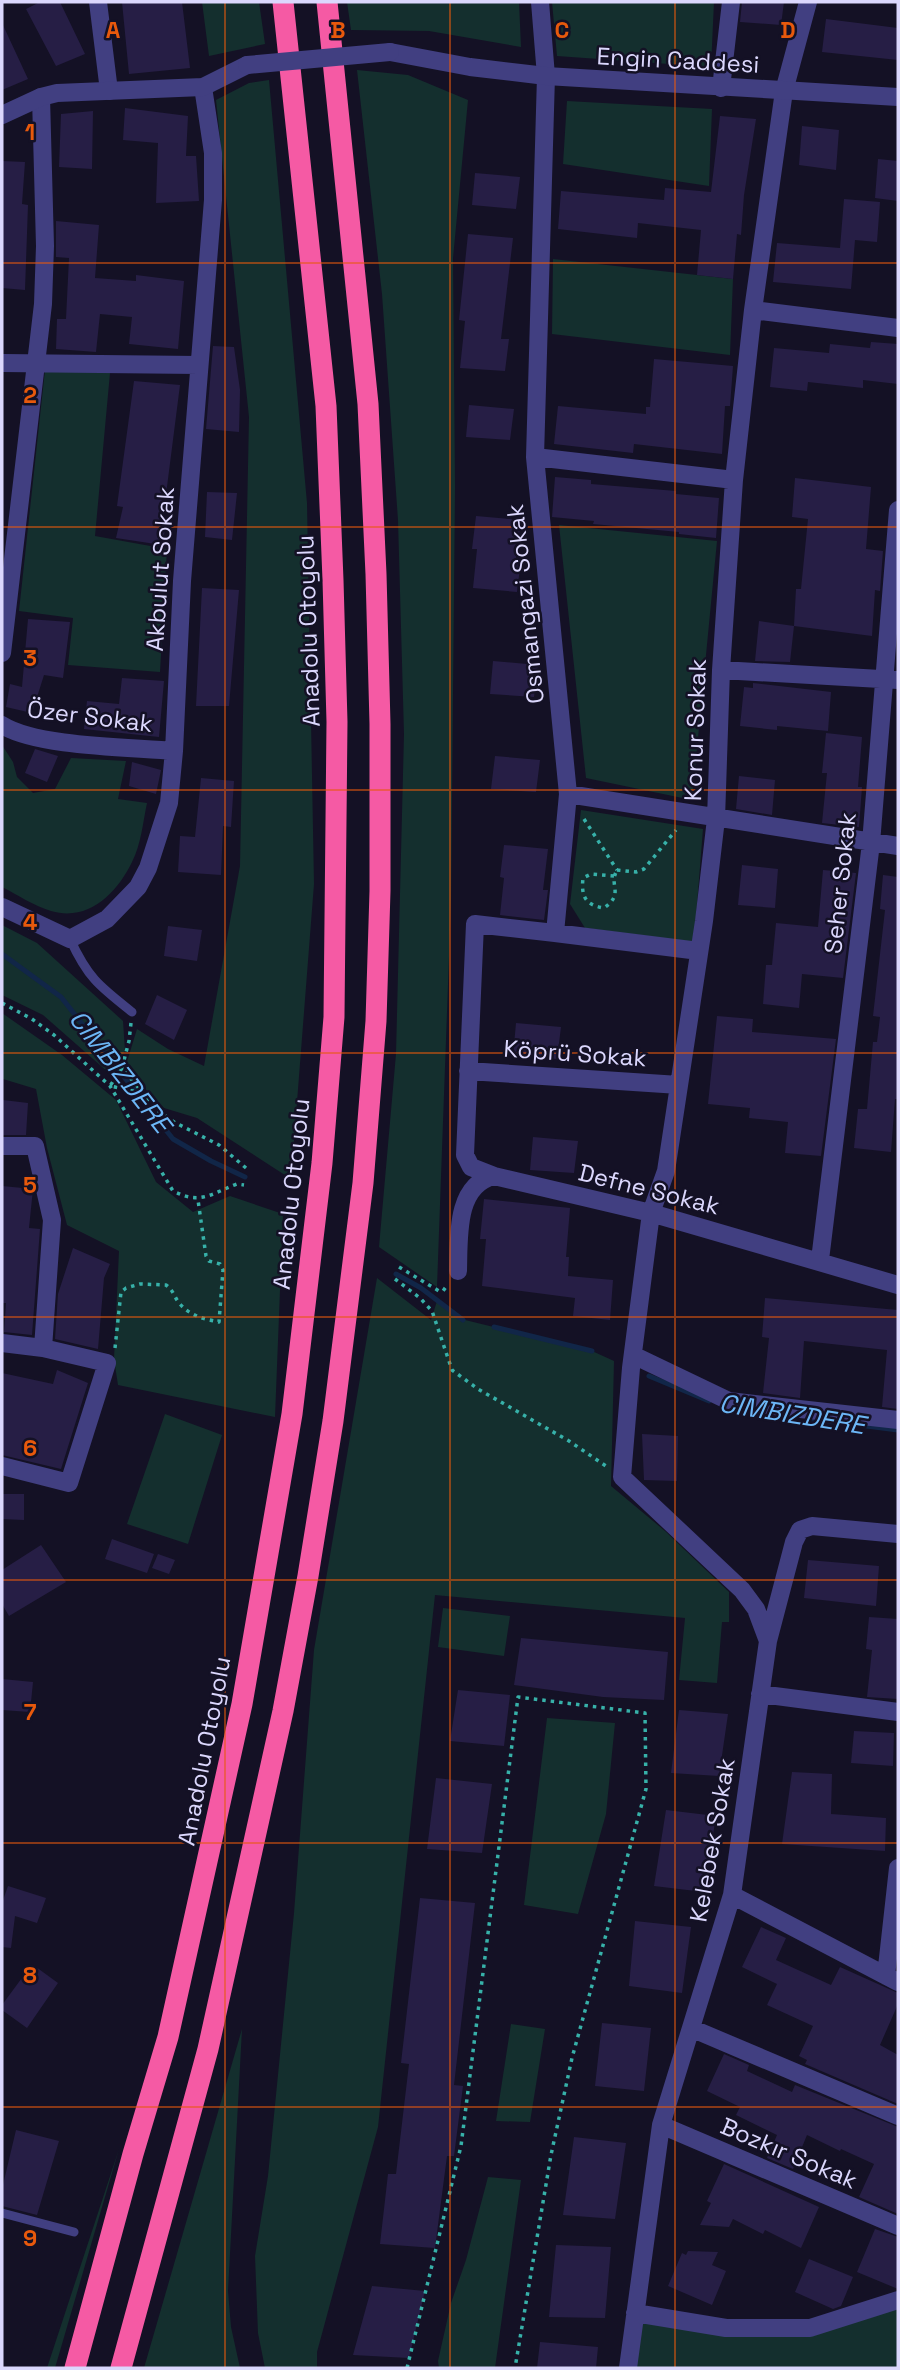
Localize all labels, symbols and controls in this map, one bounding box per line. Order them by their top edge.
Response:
text: A [106,15,121,45]
text: B [330,15,346,45]
text: C [555,15,569,45]
text: D [780,15,796,45]
street label: Engin Caddesi [596,40,760,80]
text: 1 [25,117,35,147]
text: 2 [23,380,37,410]
street label: Akbulut Sokak [139,486,181,652]
street label: Osmangazi Sokak [499,503,551,705]
street label: Anadolu Otoyolu [289,535,327,727]
text: 3 [23,643,37,673]
street label: Konur Sokak [677,658,713,802]
street label: Özer Sokak [25,693,155,739]
street label: Seher Sokak [817,811,863,955]
text: 4 [23,907,38,937]
water label: CIMBIZDERE [61,1003,181,1142]
street label: Köprü Sokak [502,1033,648,1073]
street label: Anadolu Otoyolu [266,1097,316,1291]
street label: Defne Sokak [575,1157,723,1222]
text: 5 [23,1170,37,1200]
water label: CIMBIZDERE [717,1386,871,1443]
text: 6 [23,1433,37,1463]
street label: Anadolu Otoyolu [170,1654,238,1848]
text: 7 [24,1697,37,1727]
street label: Kelebek Sokak [682,1755,742,1924]
text: 8 [23,1960,37,1990]
street label: Bozkır Sokak [716,2110,862,2196]
text: 9 [23,2223,37,2253]

